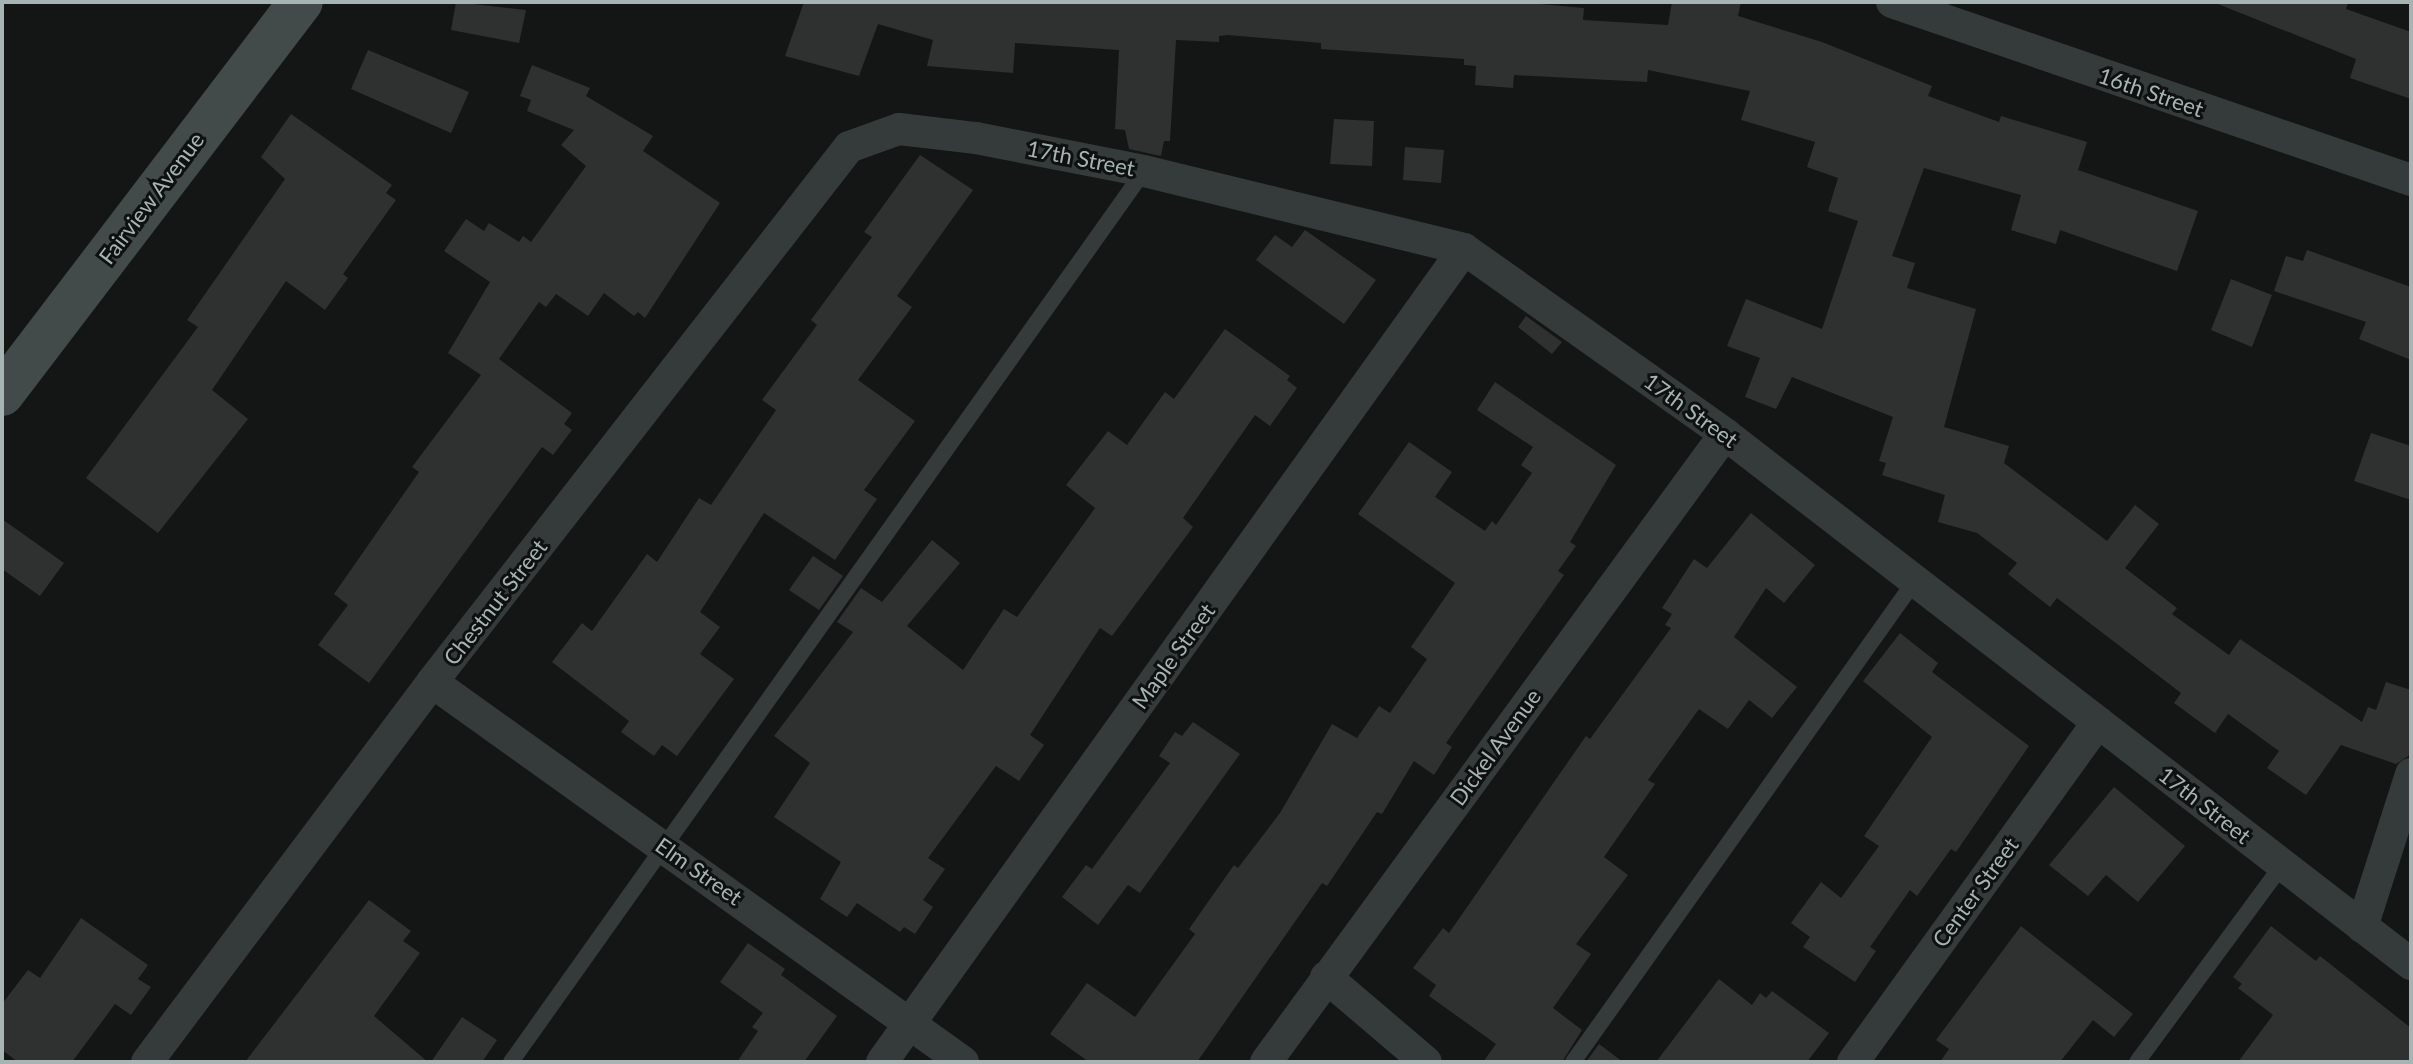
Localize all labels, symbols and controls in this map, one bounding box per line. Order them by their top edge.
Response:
street label: 16th Street [2095,62,2207,122]
street label: Fairview Avenue [93,127,209,269]
street label: 17th Street [1025,135,1137,181]
street label: 17th Street [1639,367,1743,453]
street label: Chestnut Street [438,534,552,670]
street label: Maple Street [1126,598,1220,714]
street label: Dickel Avenue [1444,683,1546,811]
street label: 17th Street [2154,761,2256,849]
street label: Elm Street [651,832,747,910]
street label: Center Street [1926,832,2024,952]

